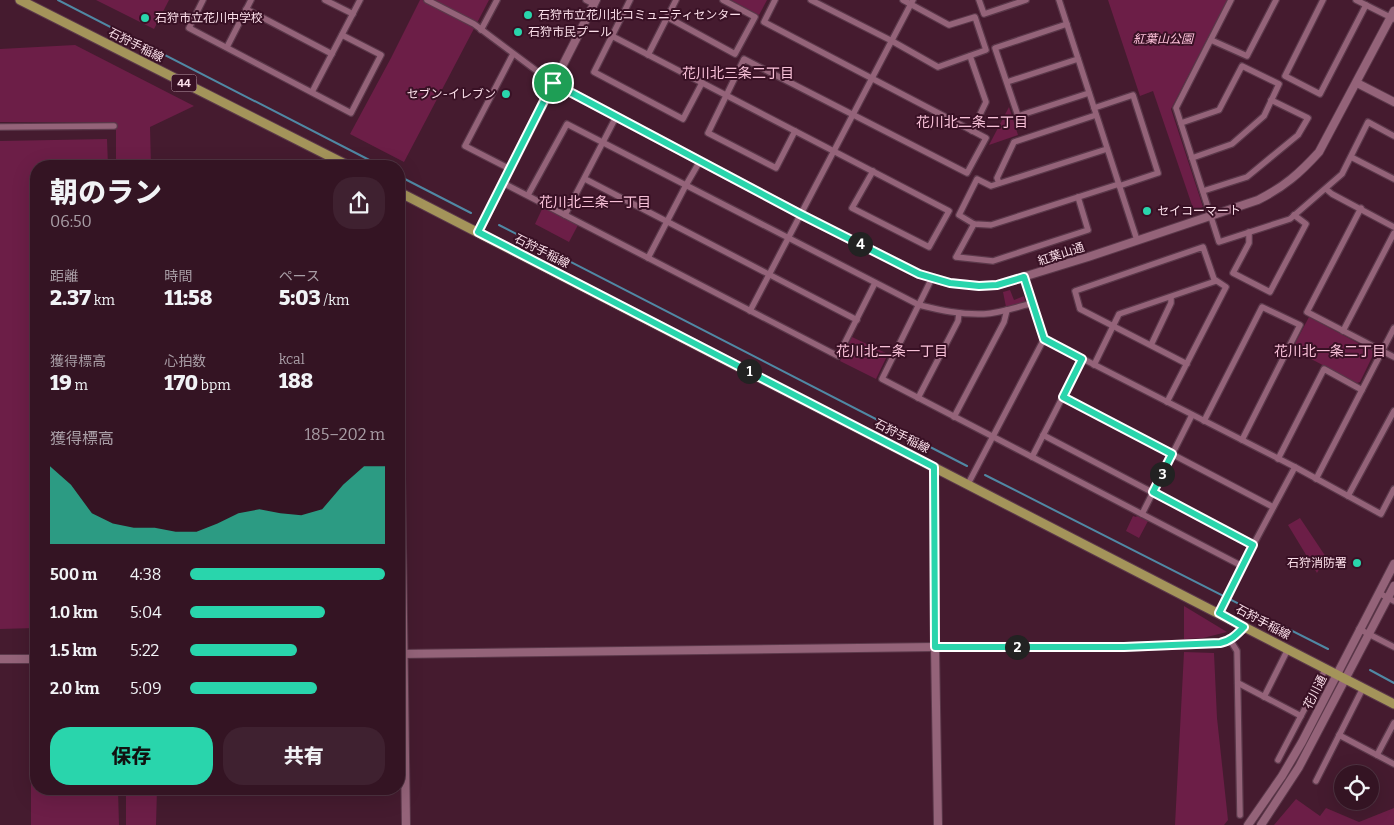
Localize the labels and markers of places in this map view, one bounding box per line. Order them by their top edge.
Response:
place label: 石狩市立花川北コミュニティセンター [538,8,741,22]
marker: 石狩市立花川北コミュニティセンター [522,9,534,21]
place label: 石狩市立花川中学校 [155,11,263,25]
marker: 石狩市立花川中学校 [139,12,151,24]
place label: 石狩市民プール [528,25,612,39]
marker: 石狩市民プール [512,26,524,38]
pin [532,62,574,104]
place label: セブン-イレブン [407,87,496,101]
marker: セブン-イレブン [500,88,512,100]
place label: セイコーマート [1157,204,1241,218]
marker: セイコーマート [1141,205,1153,217]
pin: 4 [848,232,872,256]
pin: 1 [736,358,762,384]
pin: 3 [1150,462,1174,486]
place label: 石狩消防署 [1287,556,1347,570]
marker: 石狩消防署 [1351,557,1363,569]
pin: 2 [1004,634,1030,660]

